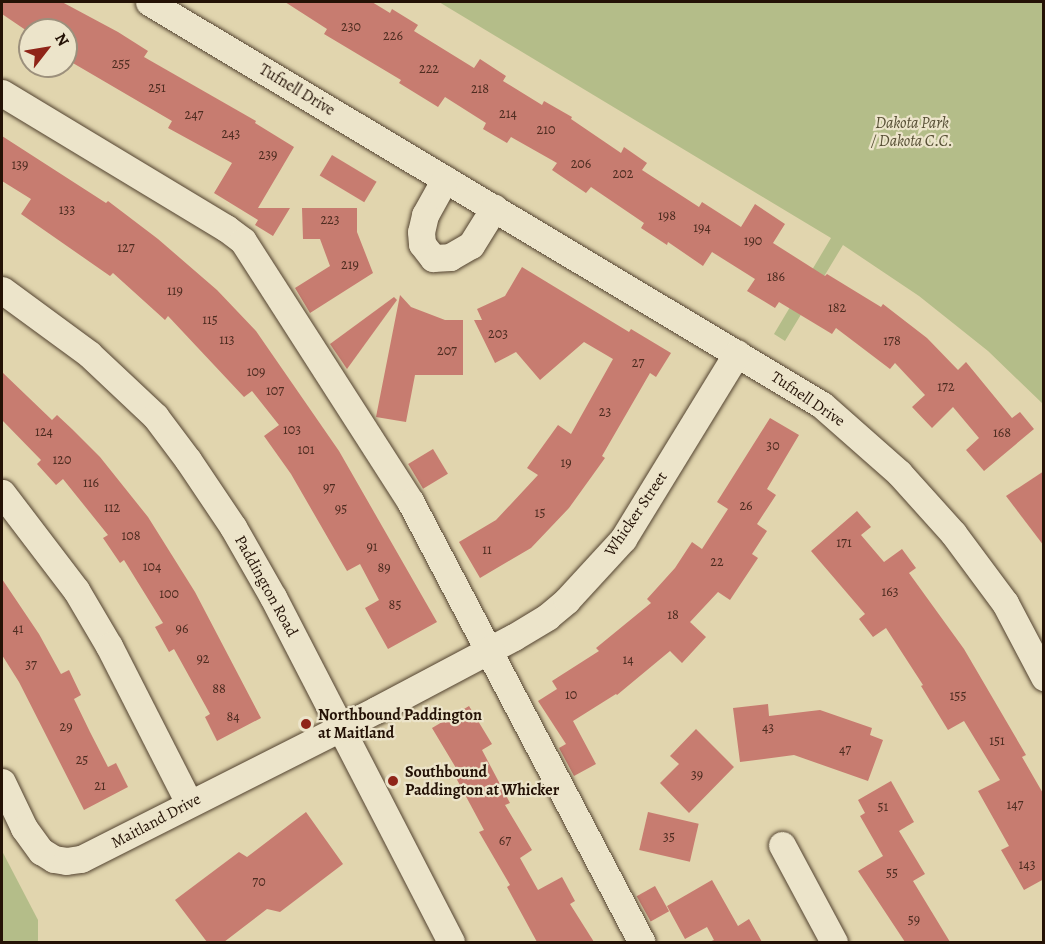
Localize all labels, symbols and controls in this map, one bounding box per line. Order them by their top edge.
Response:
north arrow [18,18,78,78]
house number: 230 [341,19,361,35]
house number: 226 [383,28,403,44]
text: N [49,29,74,50]
house number: 255 [112,56,130,72]
street label: Tufnell Drive [256,60,338,120]
house number: 222 [419,61,439,77]
house number: 251 [148,80,166,96]
house number: 218 [471,81,489,97]
house number: 214 [499,106,517,122]
house number: 247 [185,107,203,123]
park label: Dakota Park / Dakota C.C. [871,113,953,151]
house number: 210 [537,122,555,138]
house number: 243 [222,126,240,142]
house number: 239 [259,147,277,163]
house number: 206 [571,156,591,172]
house number: 139 [12,157,28,173]
house number: 202 [613,166,633,182]
house number: 133 [59,202,75,218]
house number: 198 [658,208,676,224]
house number: 223 [320,212,340,228]
house number: 194 [693,220,711,236]
house number: 190 [744,233,762,249]
house number: 127 [117,240,135,256]
house number: 219 [341,257,359,273]
house number: 186 [767,269,785,285]
house number: 119 [167,283,183,299]
house number: 182 [828,300,846,316]
house number: 115 [202,312,218,328]
house number: 203 [488,326,508,342]
house number: 113 [219,332,235,348]
house number: 178 [883,333,901,349]
house number: 207 [437,343,457,359]
house number: 27 [632,355,644,371]
house number: 109 [247,364,265,380]
street label: Tufnell Drive [767,367,849,431]
house number: 172 [937,379,955,395]
house number: 107 [266,383,284,399]
house number: 23 [599,404,611,420]
house number: 103 [283,422,301,438]
house number: 124 [35,424,53,440]
house number: 168 [993,425,1011,441]
house number: 30 [766,438,780,454]
house number: 101 [297,442,315,458]
house number: 120 [53,452,71,468]
house number: 19 [560,455,572,471]
street label: Whicker Street [601,468,671,560]
house number: 116 [83,475,99,491]
house number: 97 [323,480,335,496]
house number: 26 [739,498,753,514]
house number: 112 [104,500,120,516]
house number: 95 [335,501,347,517]
house number: 15 [535,505,545,521]
house number: 108 [121,528,141,544]
street label: Paddington Road [230,532,302,640]
house number: 171 [836,535,852,551]
house number: 91 [366,539,378,555]
house number: 11 [482,542,492,558]
house number: 22 [710,554,724,570]
house number: 104 [143,559,161,575]
house number: 89 [377,560,391,576]
house number: 163 [881,584,899,600]
house number: 100 [159,586,179,602]
house number: 85 [389,597,401,613]
house number: 18 [667,607,679,623]
house number: 41 [12,621,24,637]
house number: 96 [176,621,188,637]
house number: 92 [196,651,210,667]
house number: 14 [622,652,634,668]
house number: 37 [25,657,37,673]
house number: 88 [212,681,226,697]
house number: 10 [565,687,577,703]
house number: 155 [950,688,966,704]
place label: Northbound Paddington at Maitland [318,705,482,743]
house number: 84 [226,709,240,725]
marker: Northbound Paddington at Maitland [299,717,313,731]
house number: 29 [59,719,73,735]
house number: 43 [762,720,774,736]
house number: 151 [989,733,1005,749]
house number: 47 [839,742,851,758]
house number: 25 [76,752,88,768]
place label: Southbound Paddington at Whicker [405,762,559,800]
house number: 39 [691,767,703,783]
marker: Southbound Paddington at Whicker [386,774,400,788]
house number: 21 [94,778,106,794]
street label: Maitland Drive [108,789,204,853]
house number: 147 [1006,797,1024,813]
house number: 51 [878,799,888,815]
house number: 35 [663,829,675,845]
house number: 67 [499,833,511,849]
house number: 143 [1019,857,1035,873]
house number: 55 [886,865,898,881]
house number: 70 [252,874,266,890]
house number: 59 [908,912,920,928]

